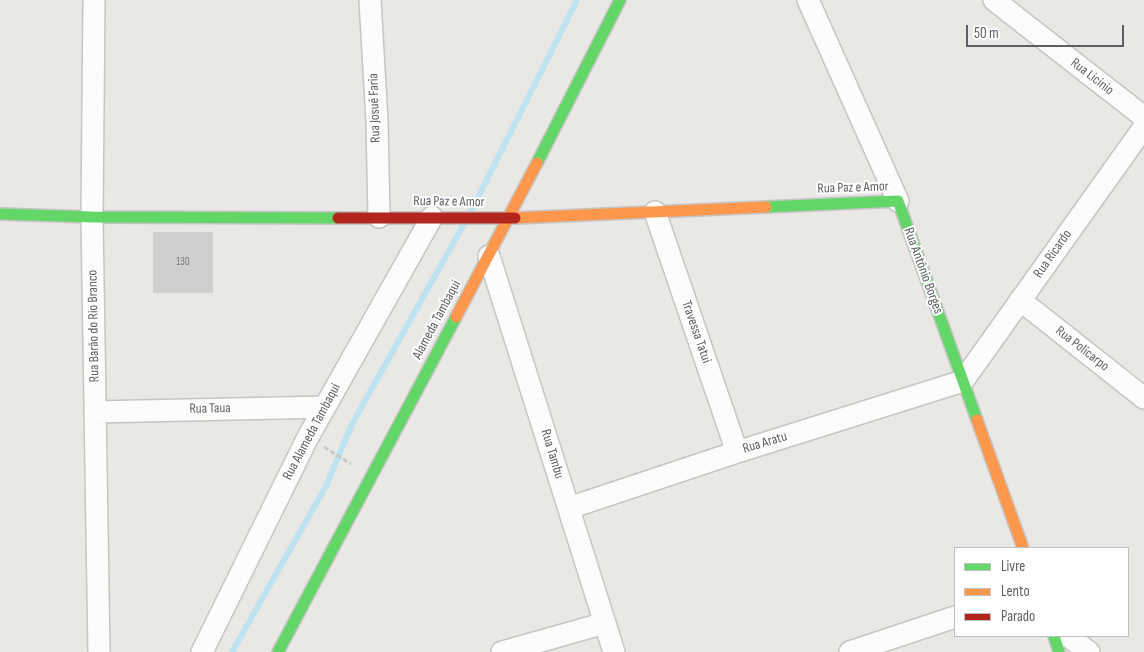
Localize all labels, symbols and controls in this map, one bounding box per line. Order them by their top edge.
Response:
scale bar [969,15,1126,47]
text: 50 m [974,24,999,43]
street label: Rua Licínio [1067,55,1117,99]
street label: Rua Josué Faria [365,73,385,143]
street label: Rua Paz e Amor [817,178,889,198]
street label: Rua Paz e Amor [413,193,485,211]
street label: Rua Antônio Borges [900,225,946,317]
street label: Rua Ricardo [1030,227,1076,281]
house number: 130 [176,255,190,269]
street label: Rua Barão do Rio Branco [85,270,103,382]
street label: Alameda Tambaqui [409,278,465,362]
street label: Travessa Tatui [677,299,715,365]
street label: Rua Policarpo [1052,323,1112,375]
street label: Rua Alameda Tambaqui [280,381,344,483]
street label: Rua Taua [189,400,231,418]
street label: Rua Tambu [537,427,567,481]
street label: Rua Aratu [741,428,789,458]
legend [954,547,1129,637]
text: Livre [1001,557,1025,576]
text: Lento [1001,582,1030,601]
text: Parado [1001,607,1035,626]

